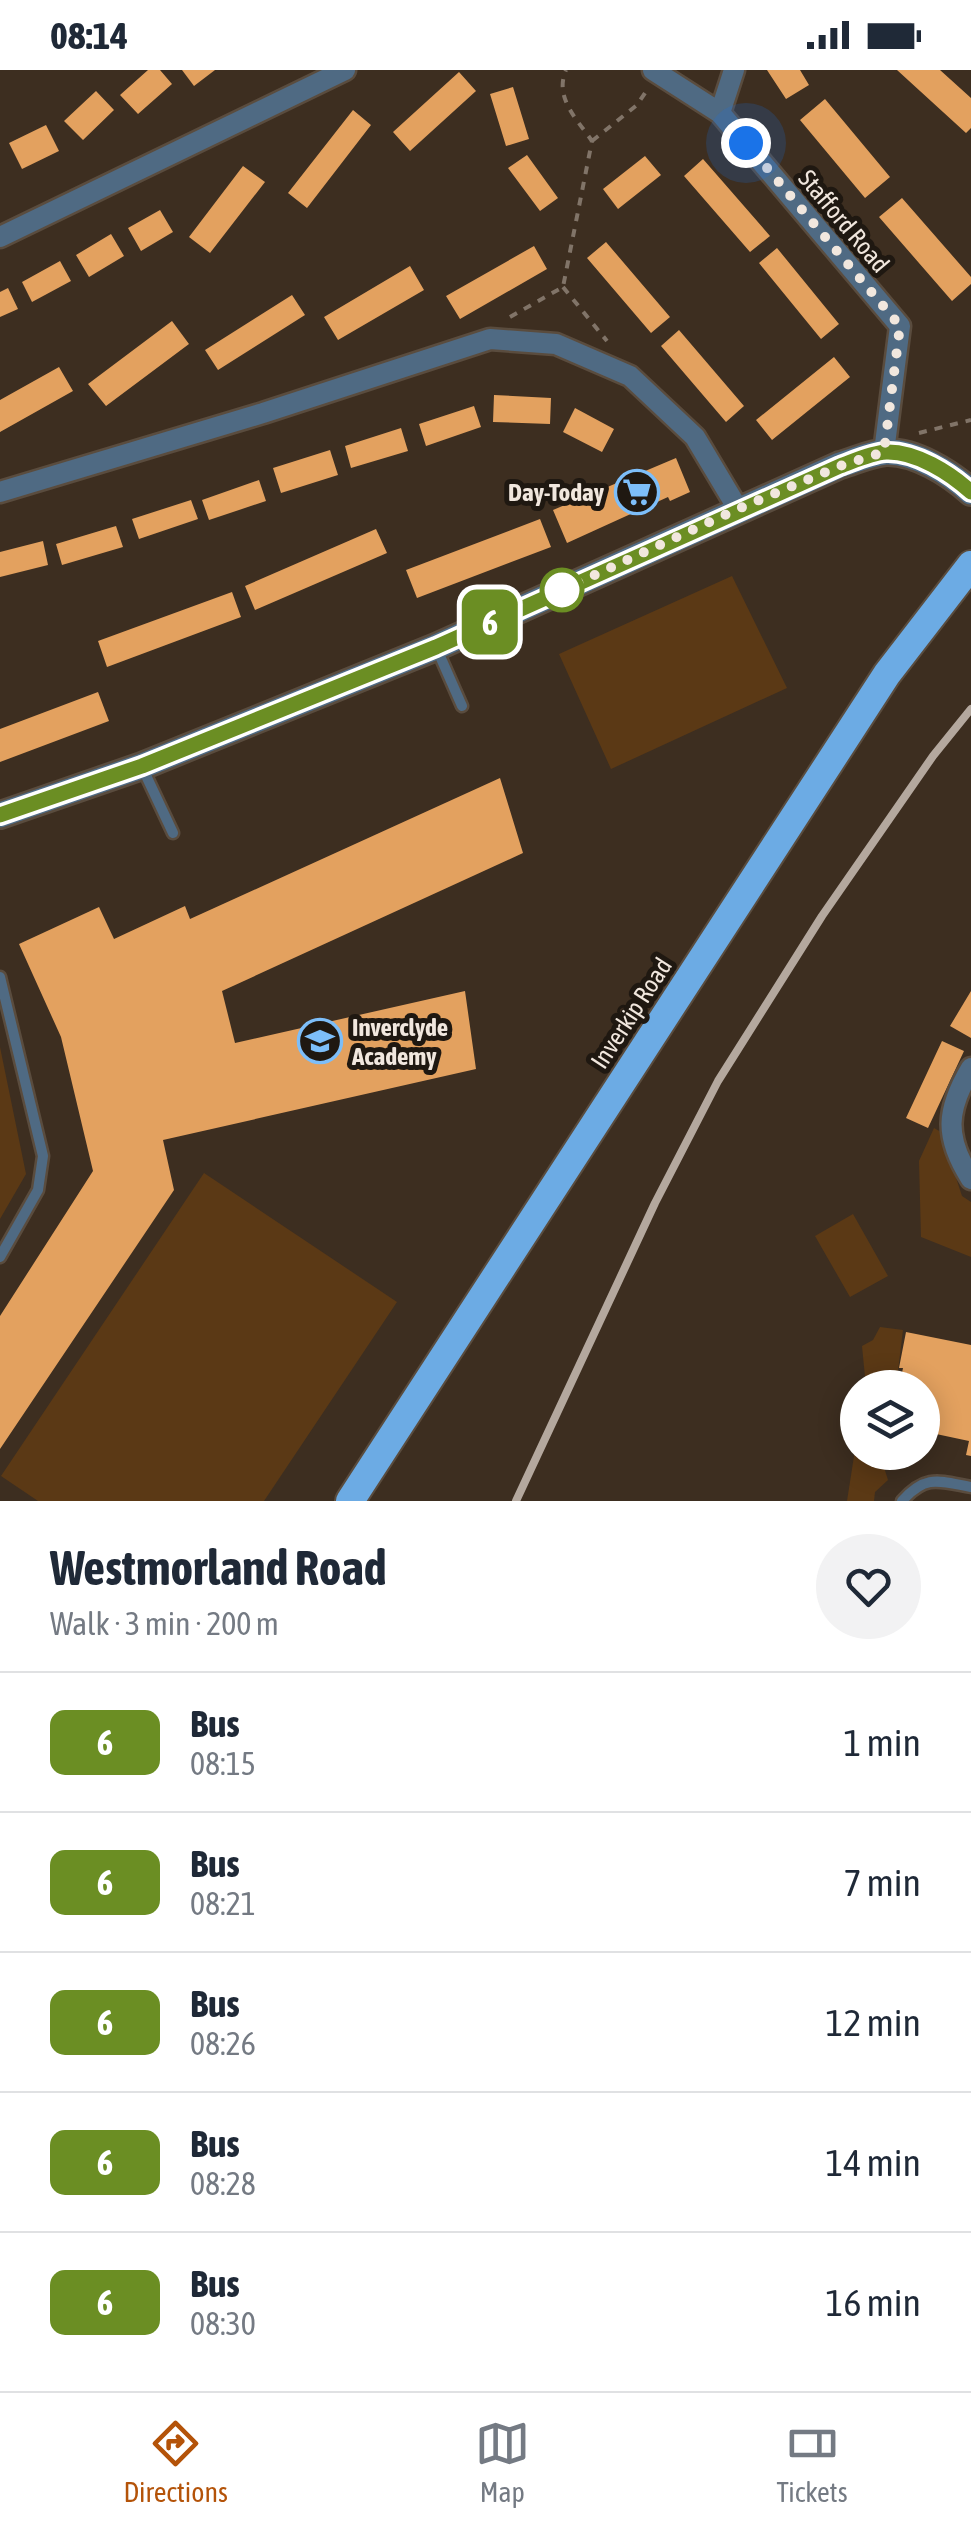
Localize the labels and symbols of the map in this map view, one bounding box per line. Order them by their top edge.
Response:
your location [721,118,771,168]
street label: Stafford Road [793,164,895,278]
supermarket icon: Day-Today [614,469,660,515]
place label: Day-Today [508,478,605,506]
unlabelled marker [541,569,583,611]
line badge: 6 [458,590,522,654]
street label: Inverkip Road [585,952,677,1074]
place label: Inverclyde Academy [351,1013,448,1070]
school or university icon: Inverclyde Academy [297,1018,343,1064]

